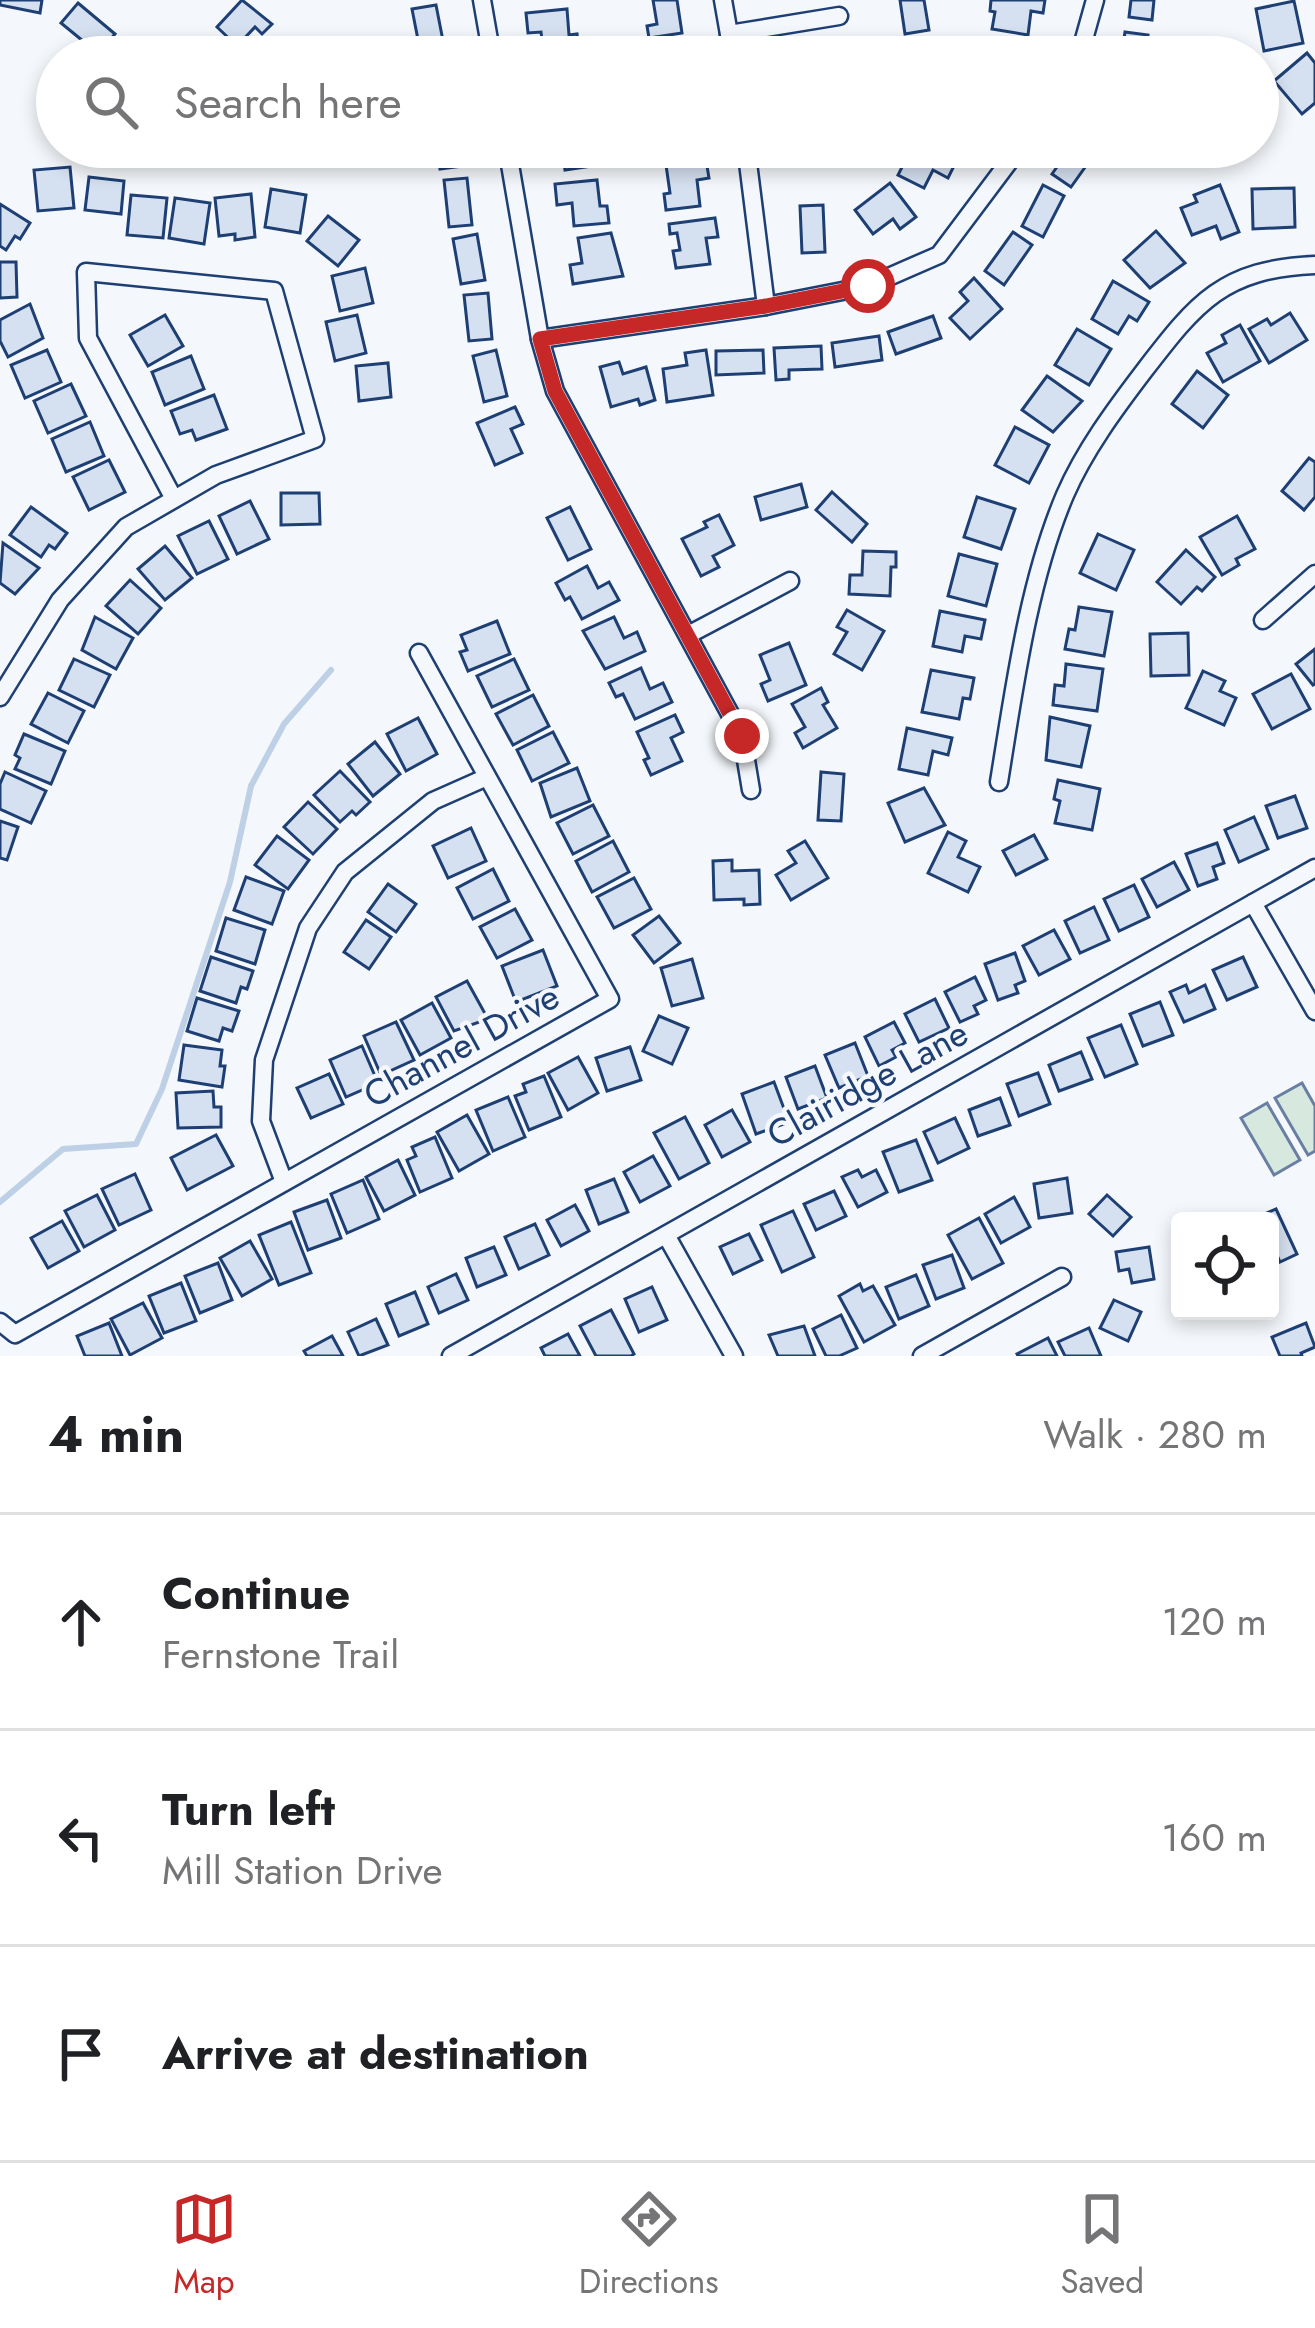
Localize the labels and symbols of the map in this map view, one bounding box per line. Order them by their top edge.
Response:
route start [841,259,895,313]
route end [715,709,769,763]
street label: Channel Drive [354,970,568,1120]
street label: Clairidge Lane [757,1006,977,1160]

